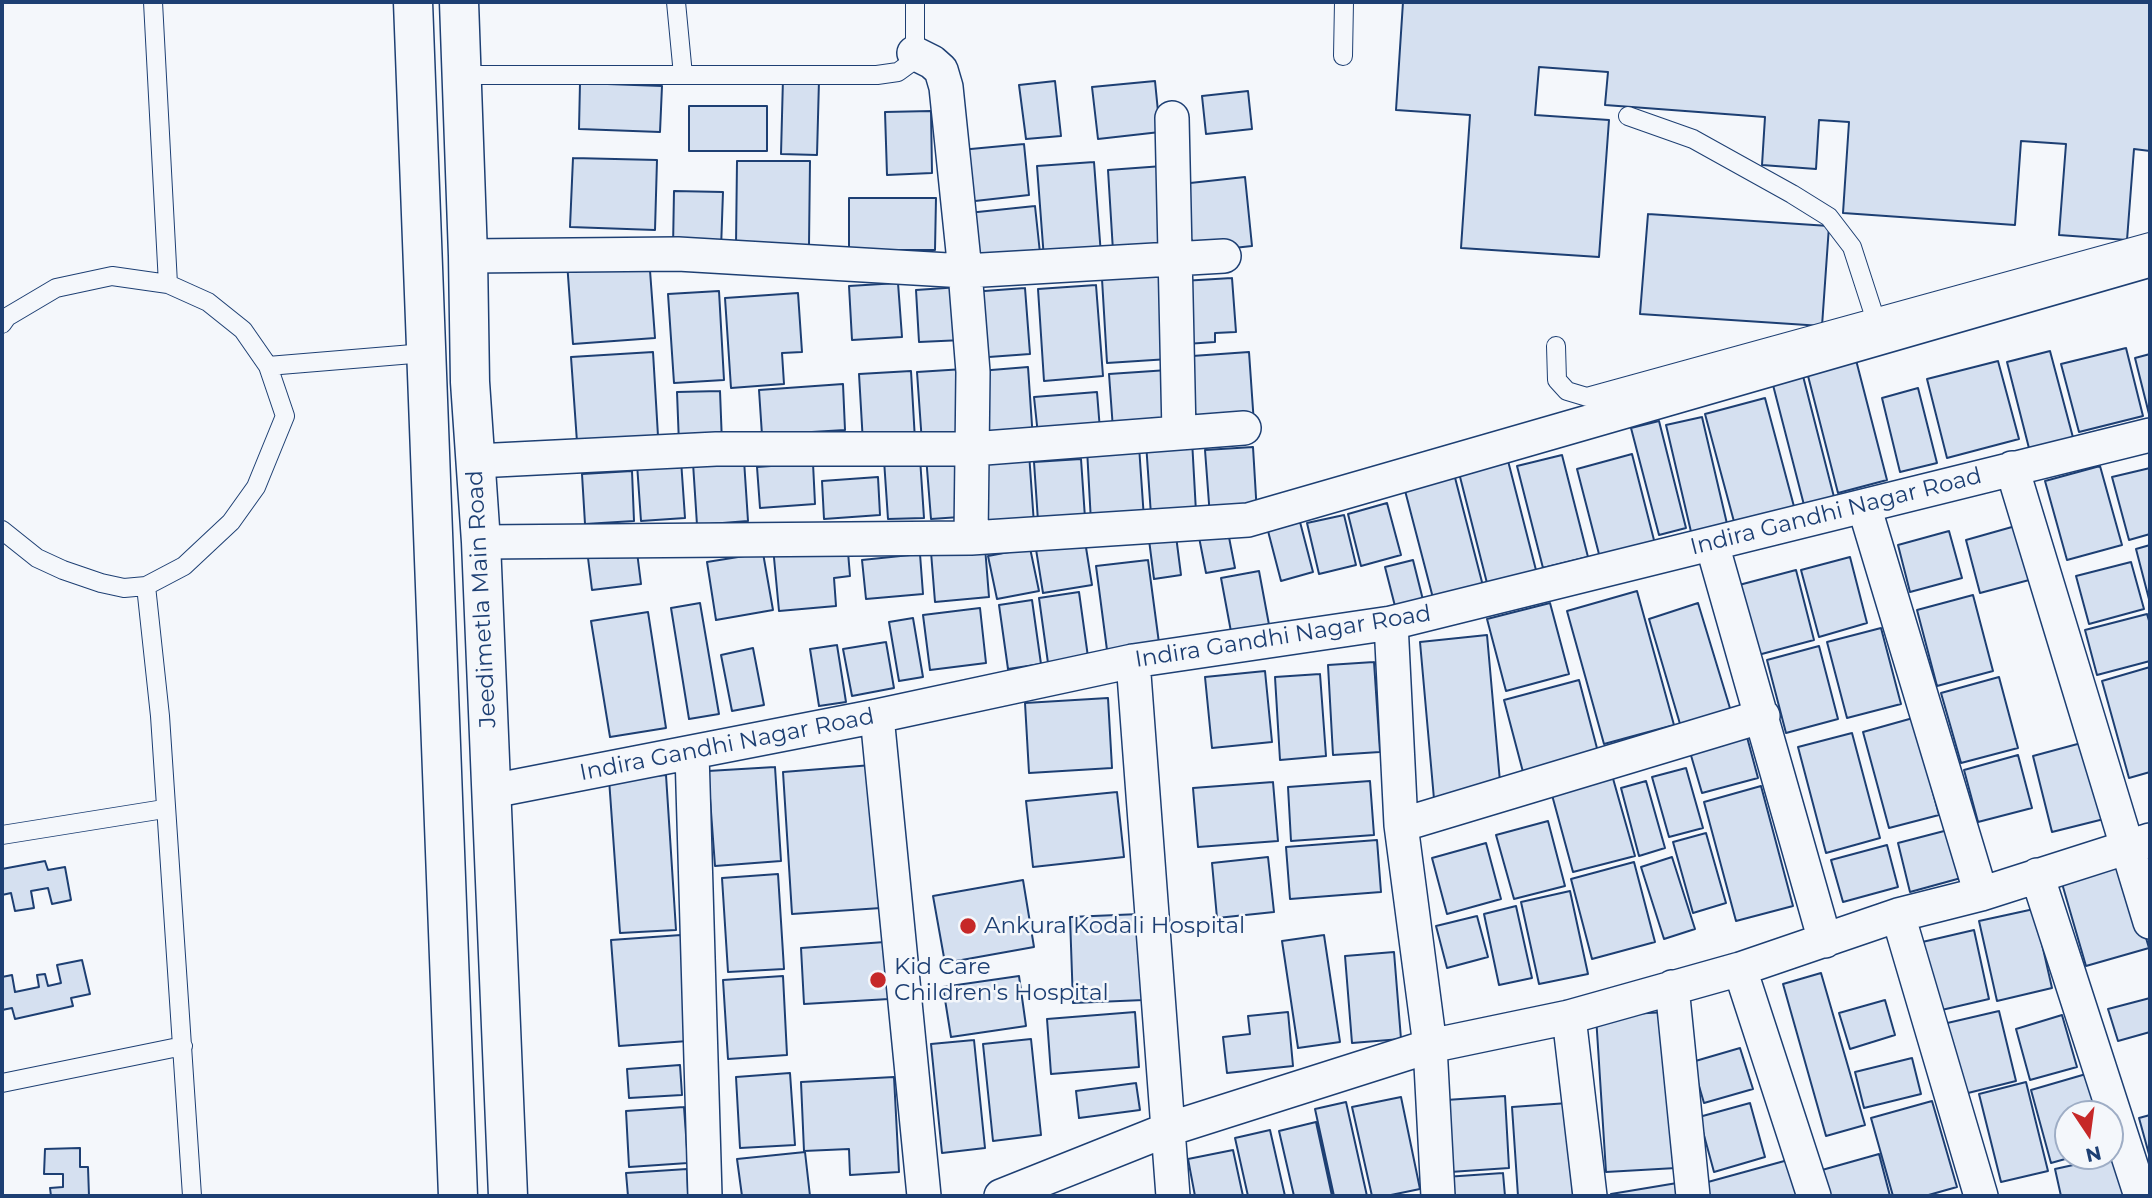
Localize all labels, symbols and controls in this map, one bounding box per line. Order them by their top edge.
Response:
street label: Indira Gandhi Nagar Road [1687,462,1985,562]
street label: Jeedimetla Main Road [461,469,503,729]
street label: Indira Gandhi Nagar Road [1133,600,1433,674]
street label: Indira Gandhi Nagar Road [577,703,877,787]
place label: Ankura Kodali Hospital [984,912,1245,940]
marker: Ankura Kodali Hospital [958,916,978,936]
place label: Kid Care Children's Hospital [894,953,1109,1007]
marker: Kid Care Children's Hospital [868,970,888,990]
north arrow [2054,1100,2124,1170]
text: N [2083,1141,2103,1167]

